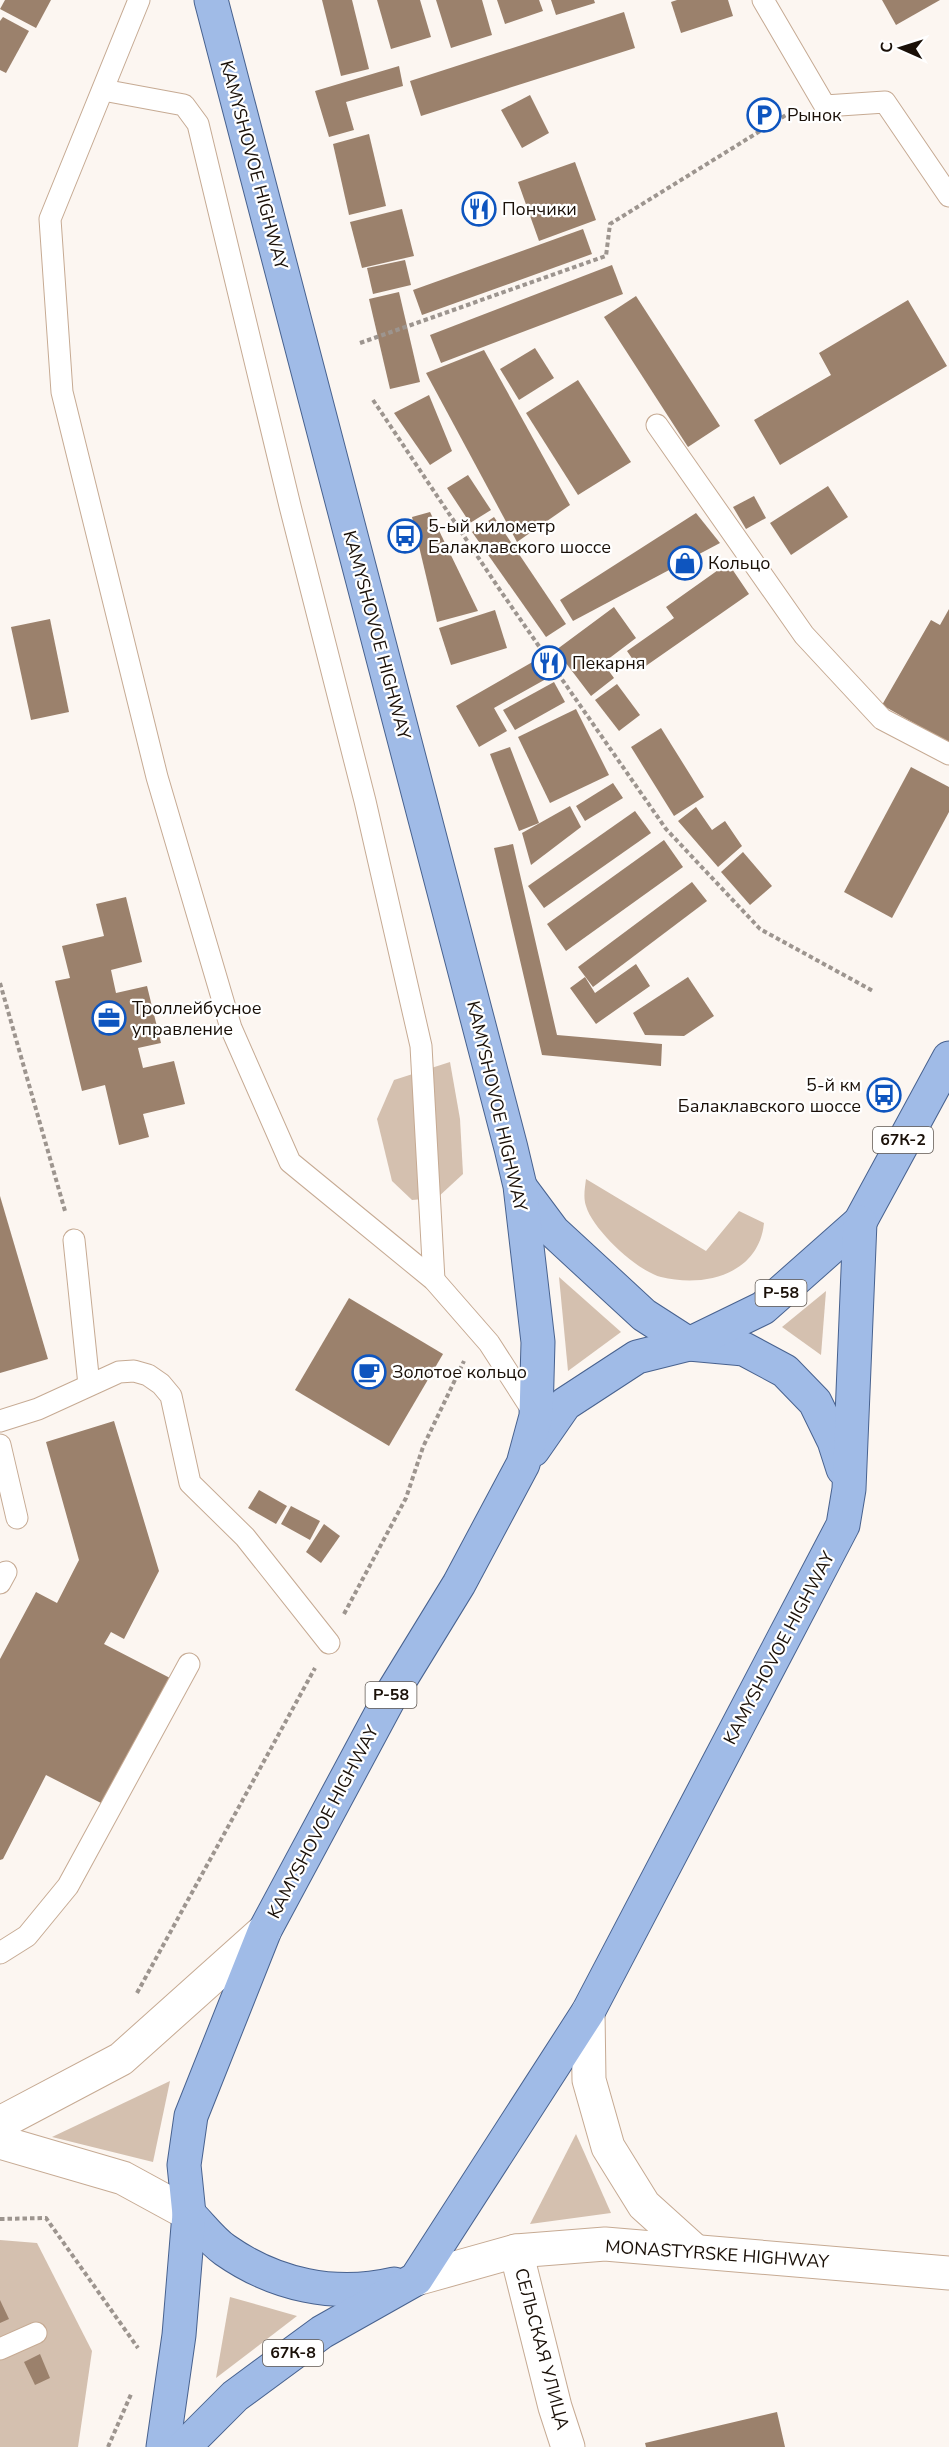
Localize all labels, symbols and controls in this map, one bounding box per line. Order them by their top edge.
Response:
north arrow [871,18,931,78]
text: С [876,41,898,53]
street label: KAMYSHOVOE HIGHWAY [215,58,294,272]
parking icon: Рынок [746,97,782,133]
place label: Рынок [787,103,842,127]
restaurant icon: Пончики [461,191,497,227]
place label: Пончики [502,197,577,221]
place label: 5-ый километр Балаклавского шоссе [428,514,611,559]
bus stop icon: 5-ый километр Балаклавского шоссе [387,518,423,554]
street label: KAMYSHOVOE HIGHWAY [338,528,417,742]
shop icon: Кольцо [667,545,703,581]
place label: Кольцо [708,551,770,575]
restaurant icon: Пекарня [531,645,567,681]
place label: Пекарня [572,651,645,675]
place label: Троллейбусное управление [132,996,262,1041]
street label: KAMYSHOVOE HIGHWAY [461,998,533,1214]
office icon: Троллейбусное управление [91,1000,127,1036]
place label: 5-й км Балаклавского шоссе [678,1073,861,1118]
bus stop icon: 5-й км Балаклавского шоссе [866,1077,902,1113]
road number: 67К-2 [873,1127,933,1153]
road number: Р-58 [756,1280,806,1306]
cafe icon: Золотое кольцо [351,1354,387,1390]
place label: Золотое кольцо [392,1360,527,1384]
street label: KAMYSHOVOE HIGHWAY [718,1547,840,1749]
road number: Р-58 [366,1682,416,1708]
street label: KAMYSHOVOE HIGHWAY [262,1721,384,1923]
street label: MONASTYRSKE HIGHWAY [604,2234,830,2274]
street label: СЕЛЬСКАЯ УЛИЦА [509,2265,575,2433]
road number: 67К-8 [263,2340,323,2366]

